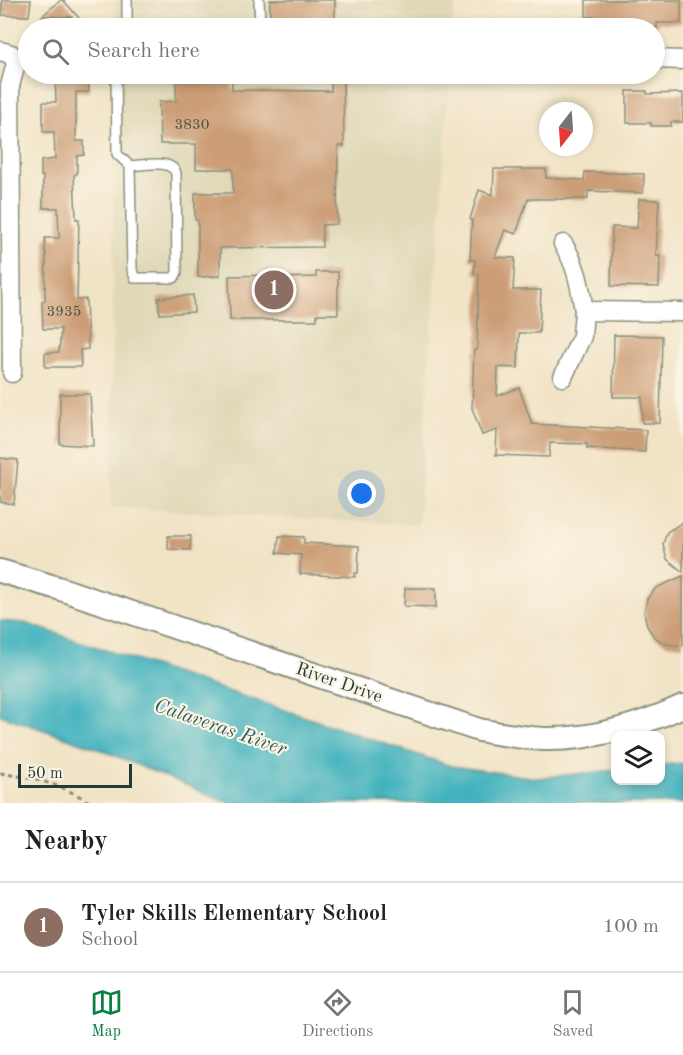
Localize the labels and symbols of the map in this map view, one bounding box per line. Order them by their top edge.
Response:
north arrow [539,102,593,156]
house number: 3830 [175,118,209,133]
pin: 1 [254,268,294,312]
house number: 3935 [47,305,81,320]
your location [347,479,376,508]
street label: River Drive [293,660,385,706]
water label: Calaveras River [151,696,289,760]
scale bar [18,761,132,788]

